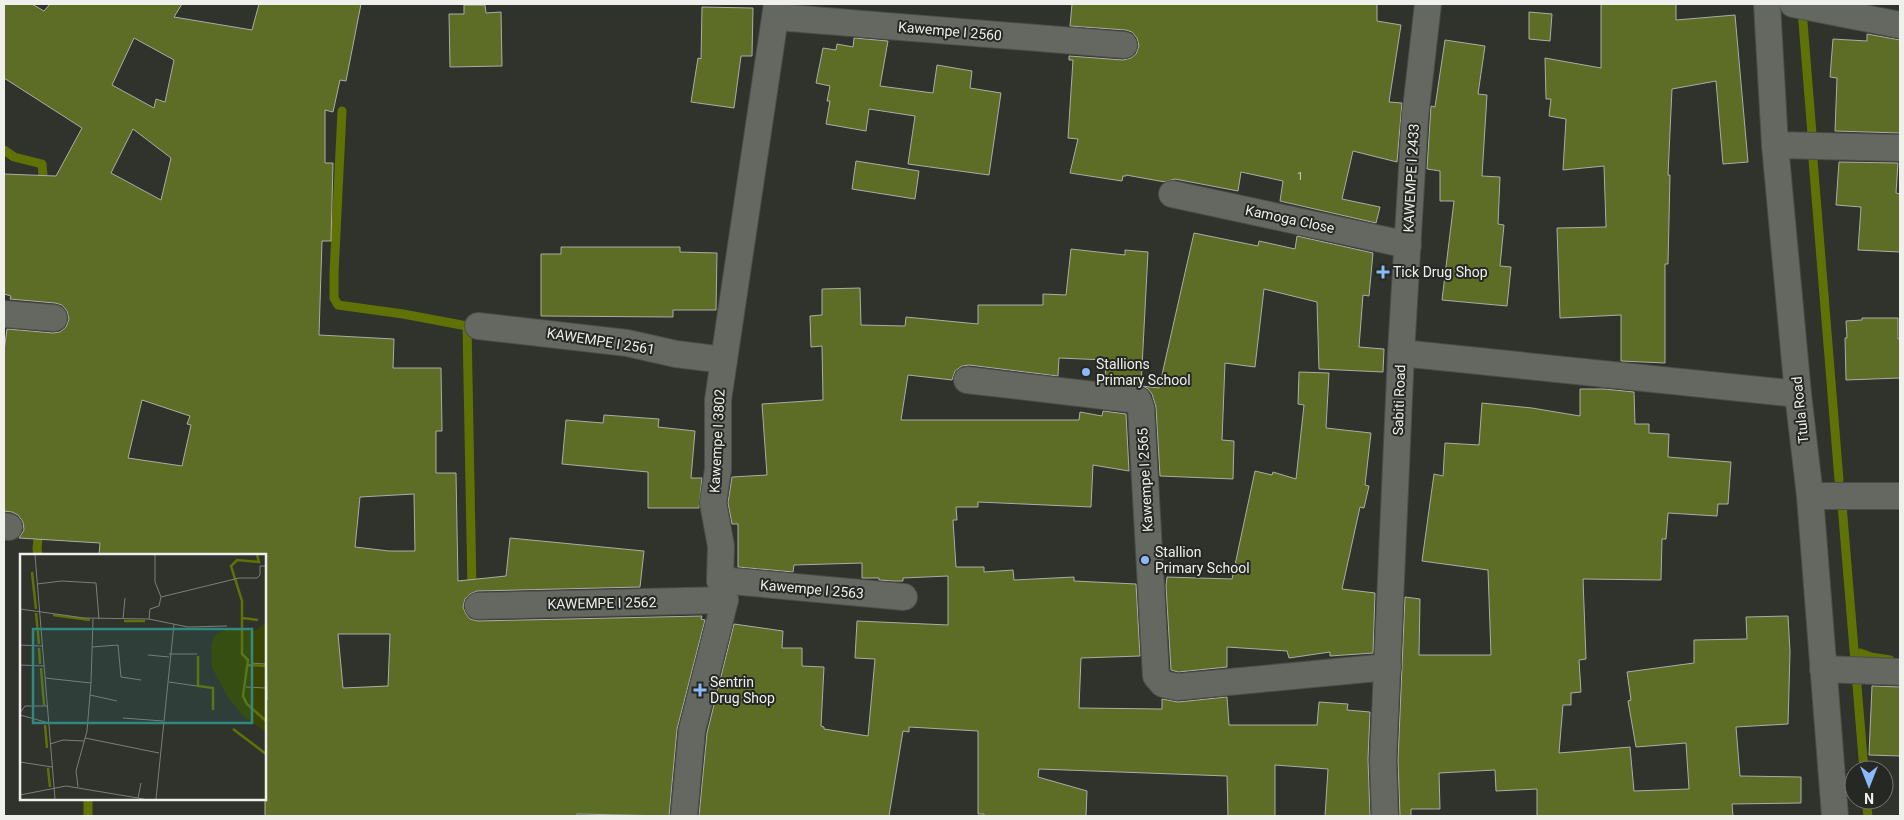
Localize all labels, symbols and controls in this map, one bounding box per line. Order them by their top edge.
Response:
street label: Kawempe I 2560 [897,18,1003,44]
street label: KAWEMPE I 2433 [1400,123,1422,233]
house number: 1 [1297,170,1303,183]
street label: Kamoga Close [1244,202,1336,236]
place label: Tick Drug Shop [1393,264,1488,280]
marker: Tick Drug Shop [1377,266,1389,278]
street label: KAWEMPE I 2561 [546,325,656,357]
place label: Stallions Primary School [1096,356,1191,388]
street label: Sabiti Road [1390,364,1408,436]
marker: Stallions Primary School [1080,366,1092,378]
street label: Ttula Road [1789,376,1811,444]
street label: Kawempe I 3802 [706,388,728,493]
street label: Kawempe I 2565 [1134,427,1156,532]
place label: Stallion Primary School [1155,544,1250,576]
inset map [20,554,266,800]
marker: Stallion Primary School [1139,554,1151,566]
street label: Kawempe I 2563 [759,576,865,602]
street label: KAWEMPE I 2562 [547,594,657,612]
place label: Sentrin Drug Shop [710,674,775,706]
marker: Sentrin Drug Shop [694,684,706,696]
north arrow [1844,760,1894,810]
text: N [1864,790,1874,806]

